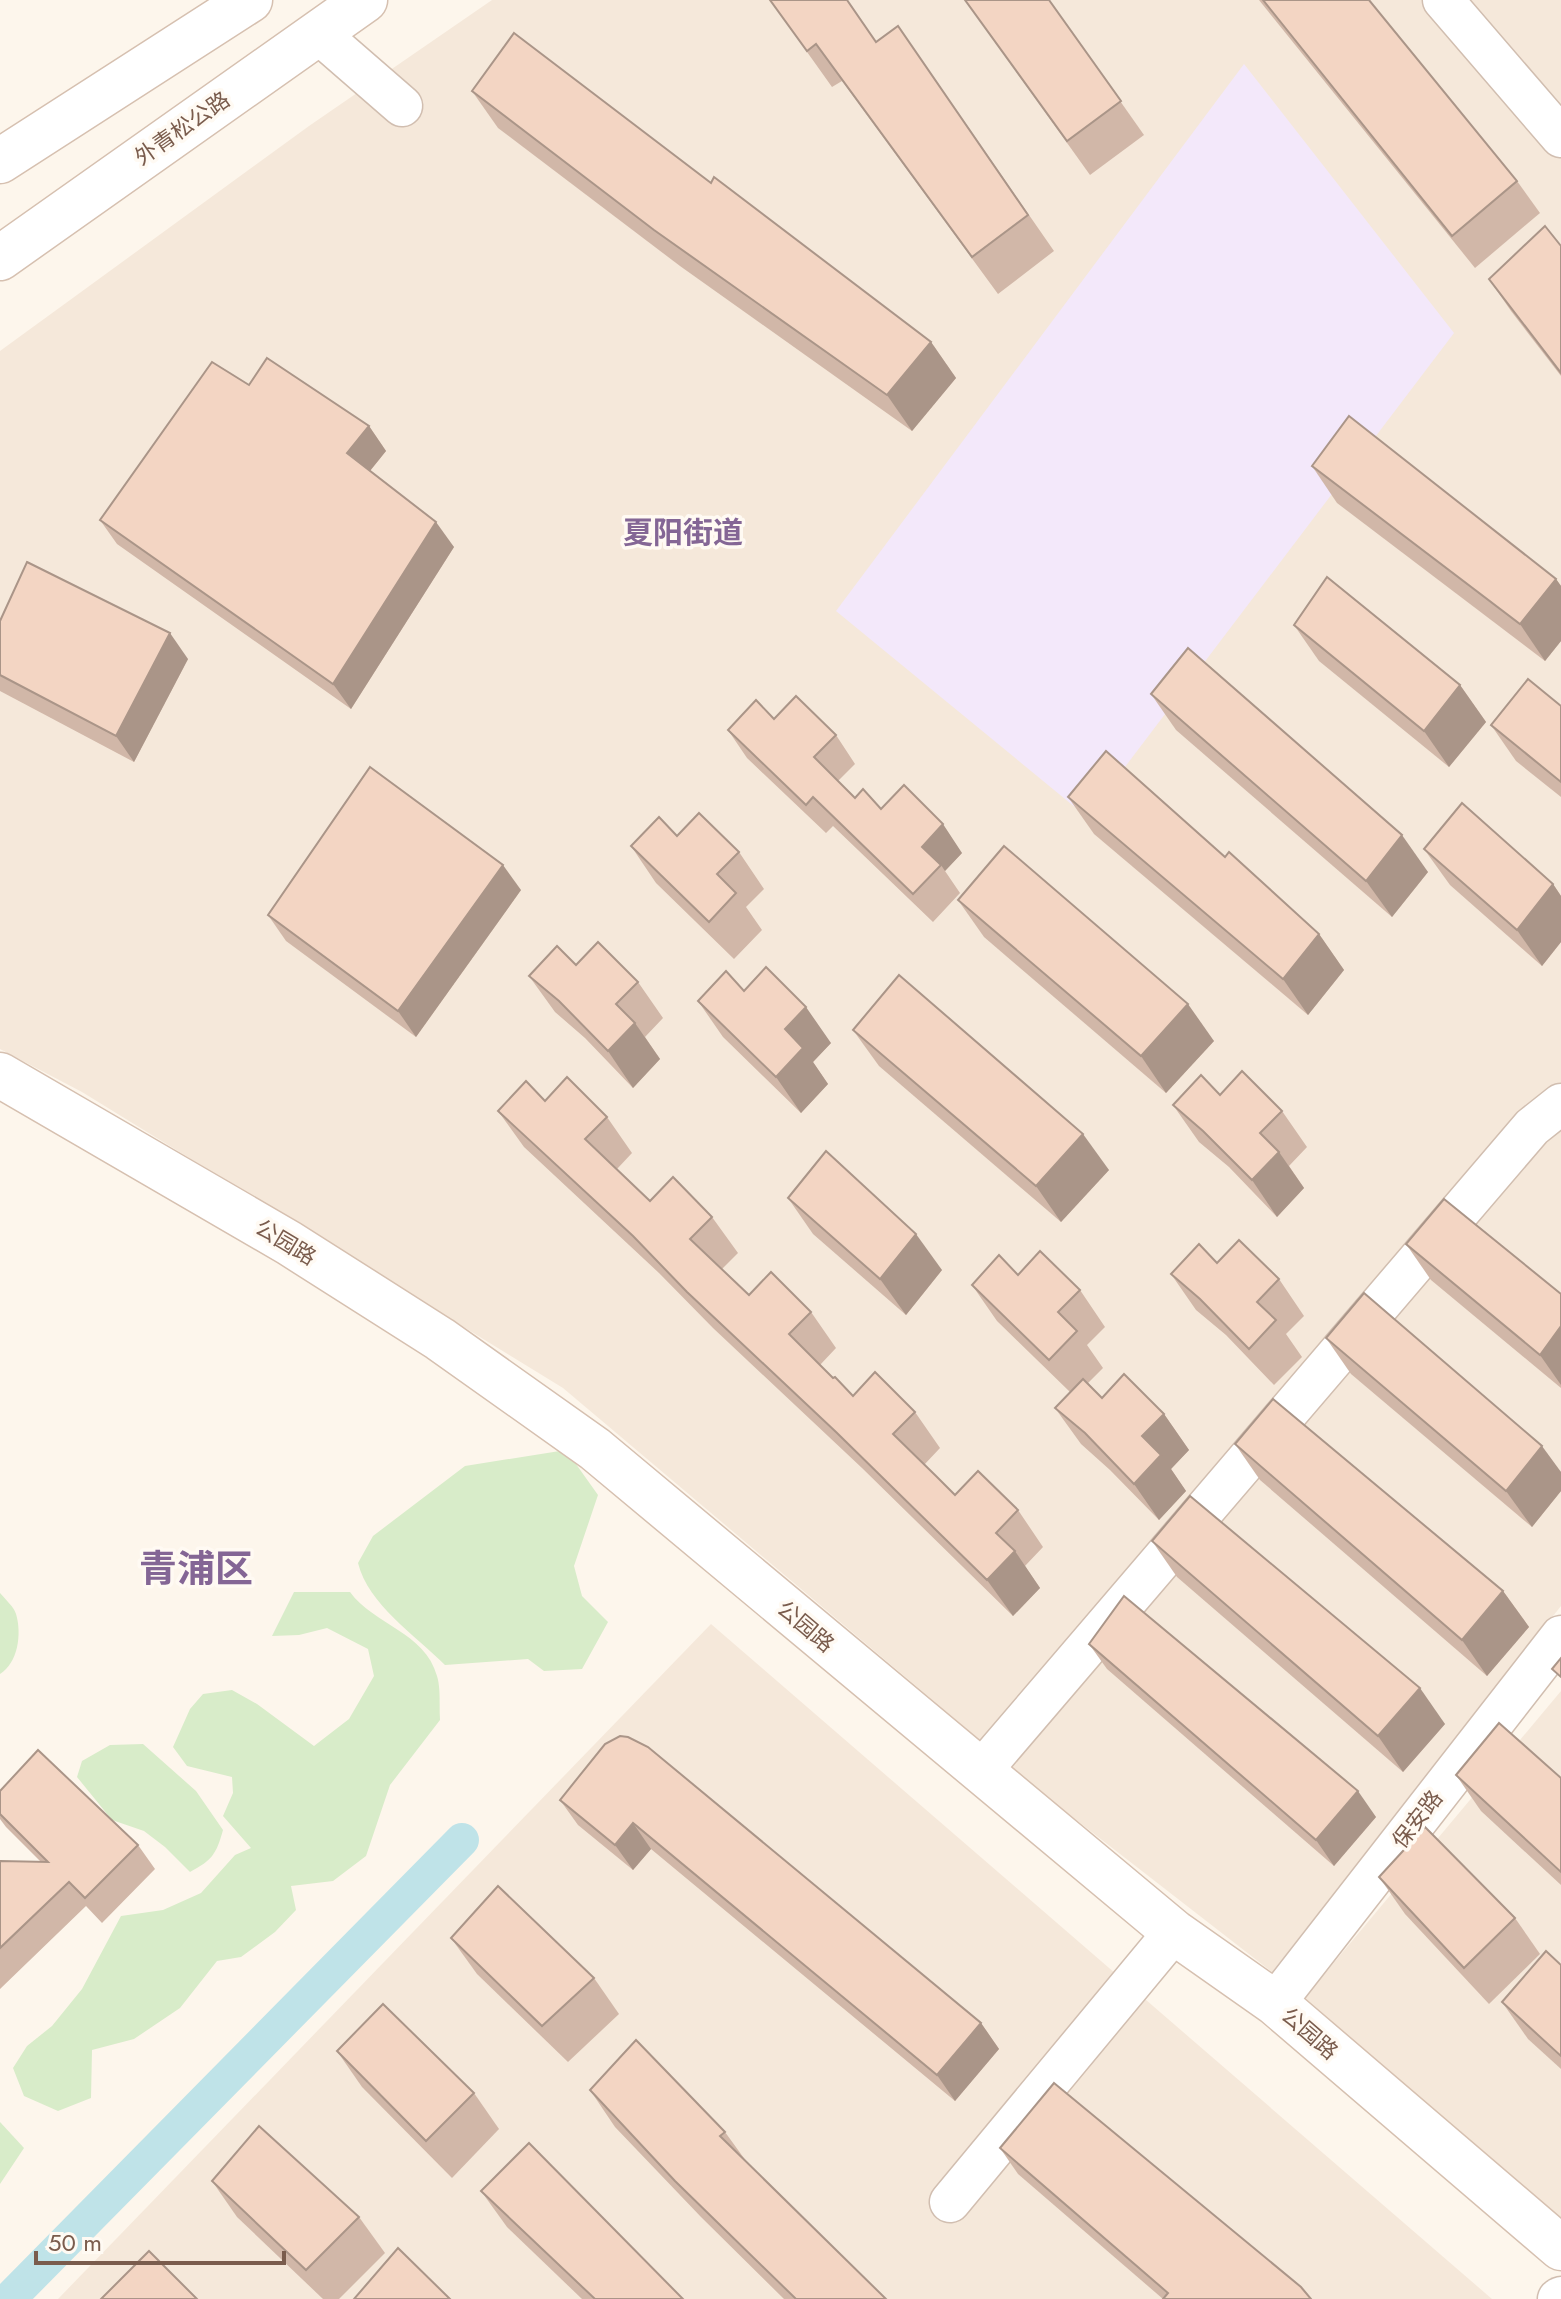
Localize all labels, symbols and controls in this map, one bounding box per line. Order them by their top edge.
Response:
street label: 外青松公路 [128,83,236,173]
district label: 夏阳街道 [623,511,743,554]
street label: 公园路 [249,1211,323,1273]
district label: 青浦区 [139,1541,253,1596]
street label: 公园路 [770,1593,842,1659]
street label: 保安路 [1384,1783,1450,1855]
street label: 公园路 [1275,1999,1345,2067]
scale bar [36,2215,284,2265]
text: 50 m [48,2225,102,2260]

